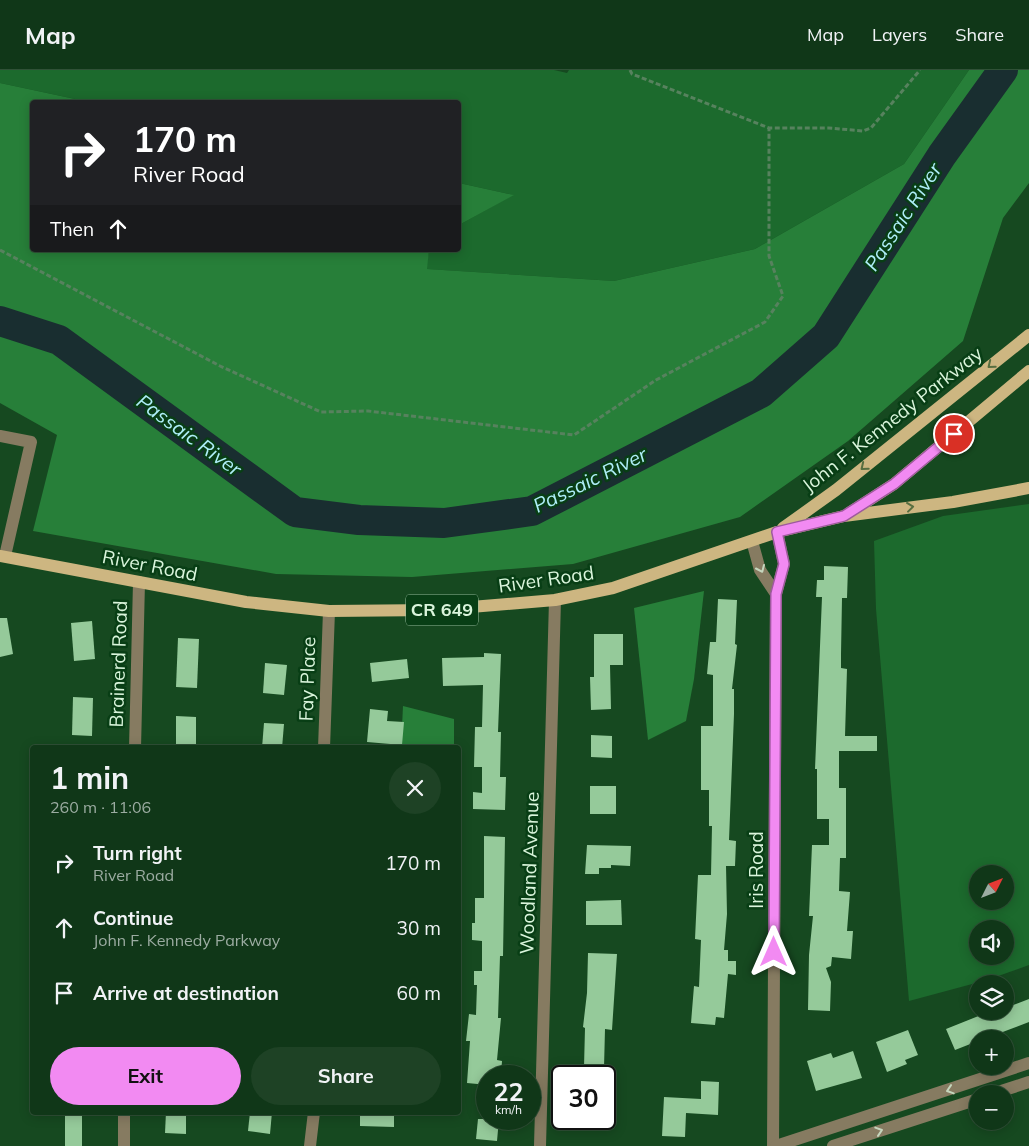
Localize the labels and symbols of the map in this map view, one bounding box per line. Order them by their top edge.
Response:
water label: Passaic River [858,158,947,275]
street label: John F. Kennedy Parkway [797,341,987,497]
one-way arrow [988,360,997,368]
water label: Passaic River [132,388,247,481]
pin [933,413,975,455]
water label: Passaic River [529,441,651,518]
one-way arrow [861,461,870,469]
one-way arrow [906,502,914,513]
street label: River Road [100,544,200,586]
street label: River Road [497,560,595,598]
one-way arrow [755,564,766,573]
road number: CR 649 [406,594,478,626]
street label: Brainerd Road [104,600,132,728]
street label: Fay Place [294,636,320,722]
street label: Woodland Avenue [514,791,544,955]
street label: Iris Road [744,831,768,909]
north arrow [969,865,1014,910]
position arrow [747,925,799,977]
speed limit sign: 30 [551,1065,616,1130]
one-way arrow [946,1084,954,1094]
one-way arrow [874,1127,883,1137]

